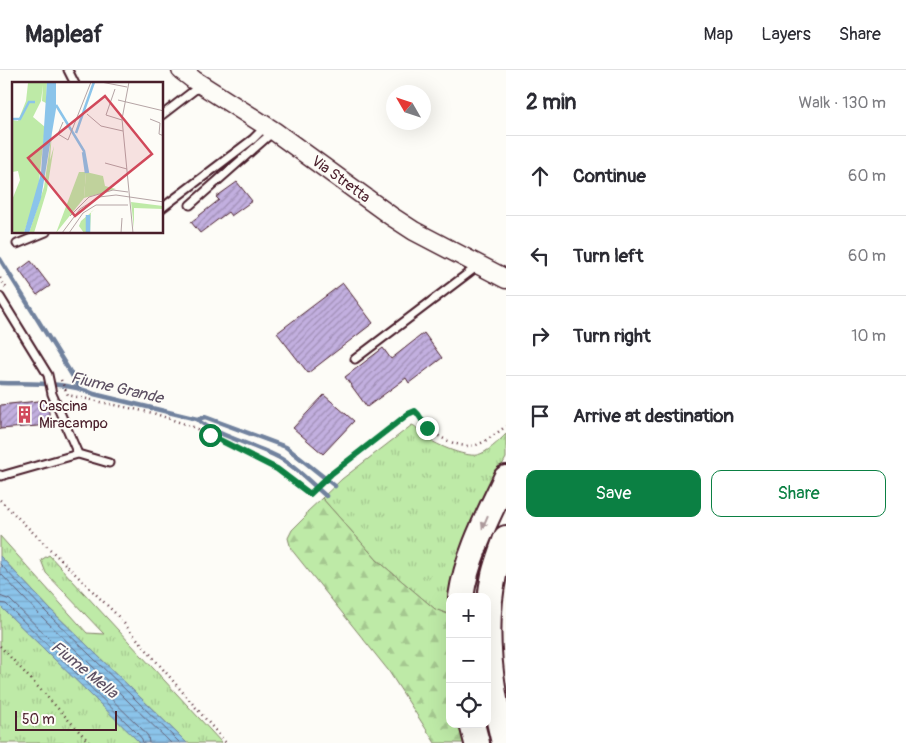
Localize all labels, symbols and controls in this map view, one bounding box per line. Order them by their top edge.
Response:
text: Mapleaf [25,20,103,49]
text: Map [704,23,733,46]
text: Layers [761,23,811,46]
text: Share [839,23,881,46]
inset map [12,82,164,234]
north arrow [386,85,431,130]
text: 2 min [526,89,576,116]
text: Walk · 130 m [799,93,886,113]
street label: Via Stretta [308,152,374,207]
icon: ahead [526,162,554,190]
text: Continue [573,164,646,188]
text: 60 m [848,166,886,186]
icon: left [526,242,554,270]
text: Turn left [573,244,643,268]
text: 60 m [848,246,886,266]
icon: right [526,322,554,350]
text: Turn right [573,324,651,348]
text: 10 m [851,326,886,346]
water label: Fiume Grande [69,368,167,409]
place label: Cascina Miracampo [39,397,108,433]
icon: arrive [526,402,554,430]
text: Arrive at destination [573,404,734,428]
building icon: Cascina Miracampo [15,405,35,425]
route end [416,417,439,440]
route start [199,424,222,447]
button: Save [526,470,701,517]
button: Share [711,470,886,517]
one-way arrow [480,515,488,529]
map controls [446,593,491,728]
button: + [446,593,491,638]
water label: Fiume Mella [47,637,123,704]
button: − [446,638,491,683]
button: locate [446,683,491,728]
scale bar [15,708,118,731]
text: 50 m [22,711,55,728]

